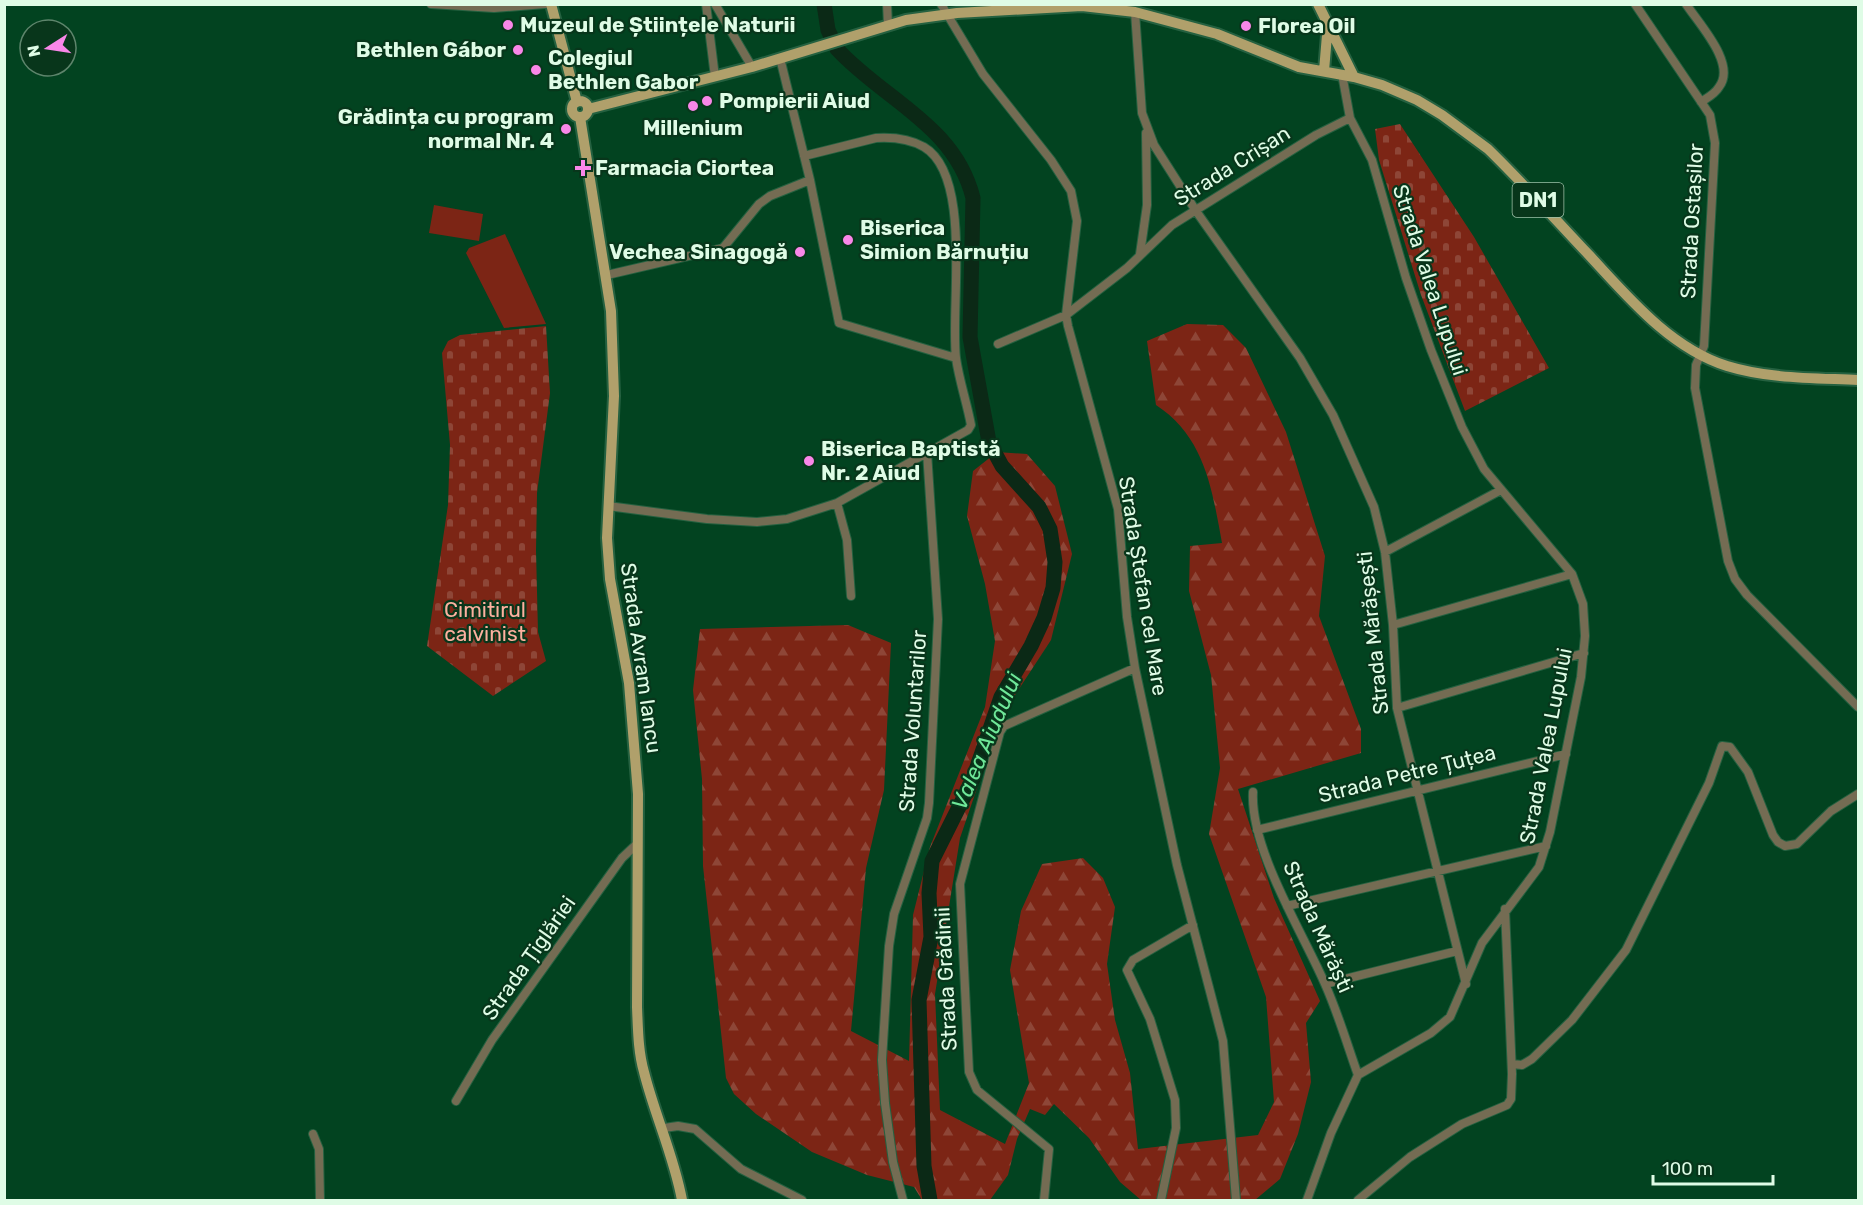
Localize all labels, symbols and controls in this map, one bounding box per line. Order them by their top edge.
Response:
place label: Muzeul de Științele Naturii [520,12,796,37]
place label: Florea Oil [1258,13,1356,38]
north arrow [18,18,78,78]
marker: Muzeul de Științele Naturii [501,18,515,32]
marker: Florea Oil [1239,19,1253,33]
place label: Bethlen Gábor [356,37,506,62]
text: N [23,43,44,59]
marker: Bethlen Gábor [511,43,525,57]
place label: Colegiul Bethlen Gabor [548,45,699,94]
marker: Colegiul Bethlen Gabor [529,63,543,77]
place label: Pompierii Aiud [719,88,870,113]
marker: Pompierii Aiud [700,94,714,108]
marker: Millenium [686,99,700,113]
place label: Grădința cu program normal Nr. 4 [338,104,554,153]
place label: Millenium [643,115,743,140]
street label: Strada Crișan [1169,120,1294,211]
marker: Grădința cu program normal Nr. 4 [559,122,573,136]
street label: Strada Ostașilor [1675,143,1708,299]
place label: Farmacia Ciortea [595,155,774,180]
marker: Farmacia Ciortea [576,161,590,175]
street label: Strada Valea Lupului [1388,181,1473,378]
road number: DN1 [1512,183,1564,217]
place label: Biserica Simion Bărnuțiu [860,215,1029,264]
marker: Biserica Simion Bărnuțiu [841,233,855,247]
place label: Vechea Sinagogă [609,239,788,264]
marker: Vechea Sinagogă [793,245,807,259]
place label: Biserica Baptistă Nr. 2 Aiud [821,436,1001,485]
marker: Biserica Baptistă Nr. 2 Aiud [802,454,816,468]
street label: Strada Ștefan cel Mare [1114,475,1173,697]
street label: Strada Mărășești [1351,550,1394,716]
street label: Strada Avram Iancu [616,561,667,755]
park label: Cimitirul calvinist [444,597,526,646]
street label: Strada Voluntarilor [894,629,931,813]
street label: Strada Valea Lupului [1514,646,1577,846]
water label: Valea Aiudului [945,668,1028,814]
street label: Strada Petre Țuțea [1316,739,1498,808]
street label: Strada Mărăști [1278,857,1359,997]
street label: Strada Țiglăriei [477,891,581,1025]
street label: Strada Grădinii [929,906,962,1052]
scale bar [1653,1148,1773,1186]
text: 100 m [1662,1158,1713,1180]

